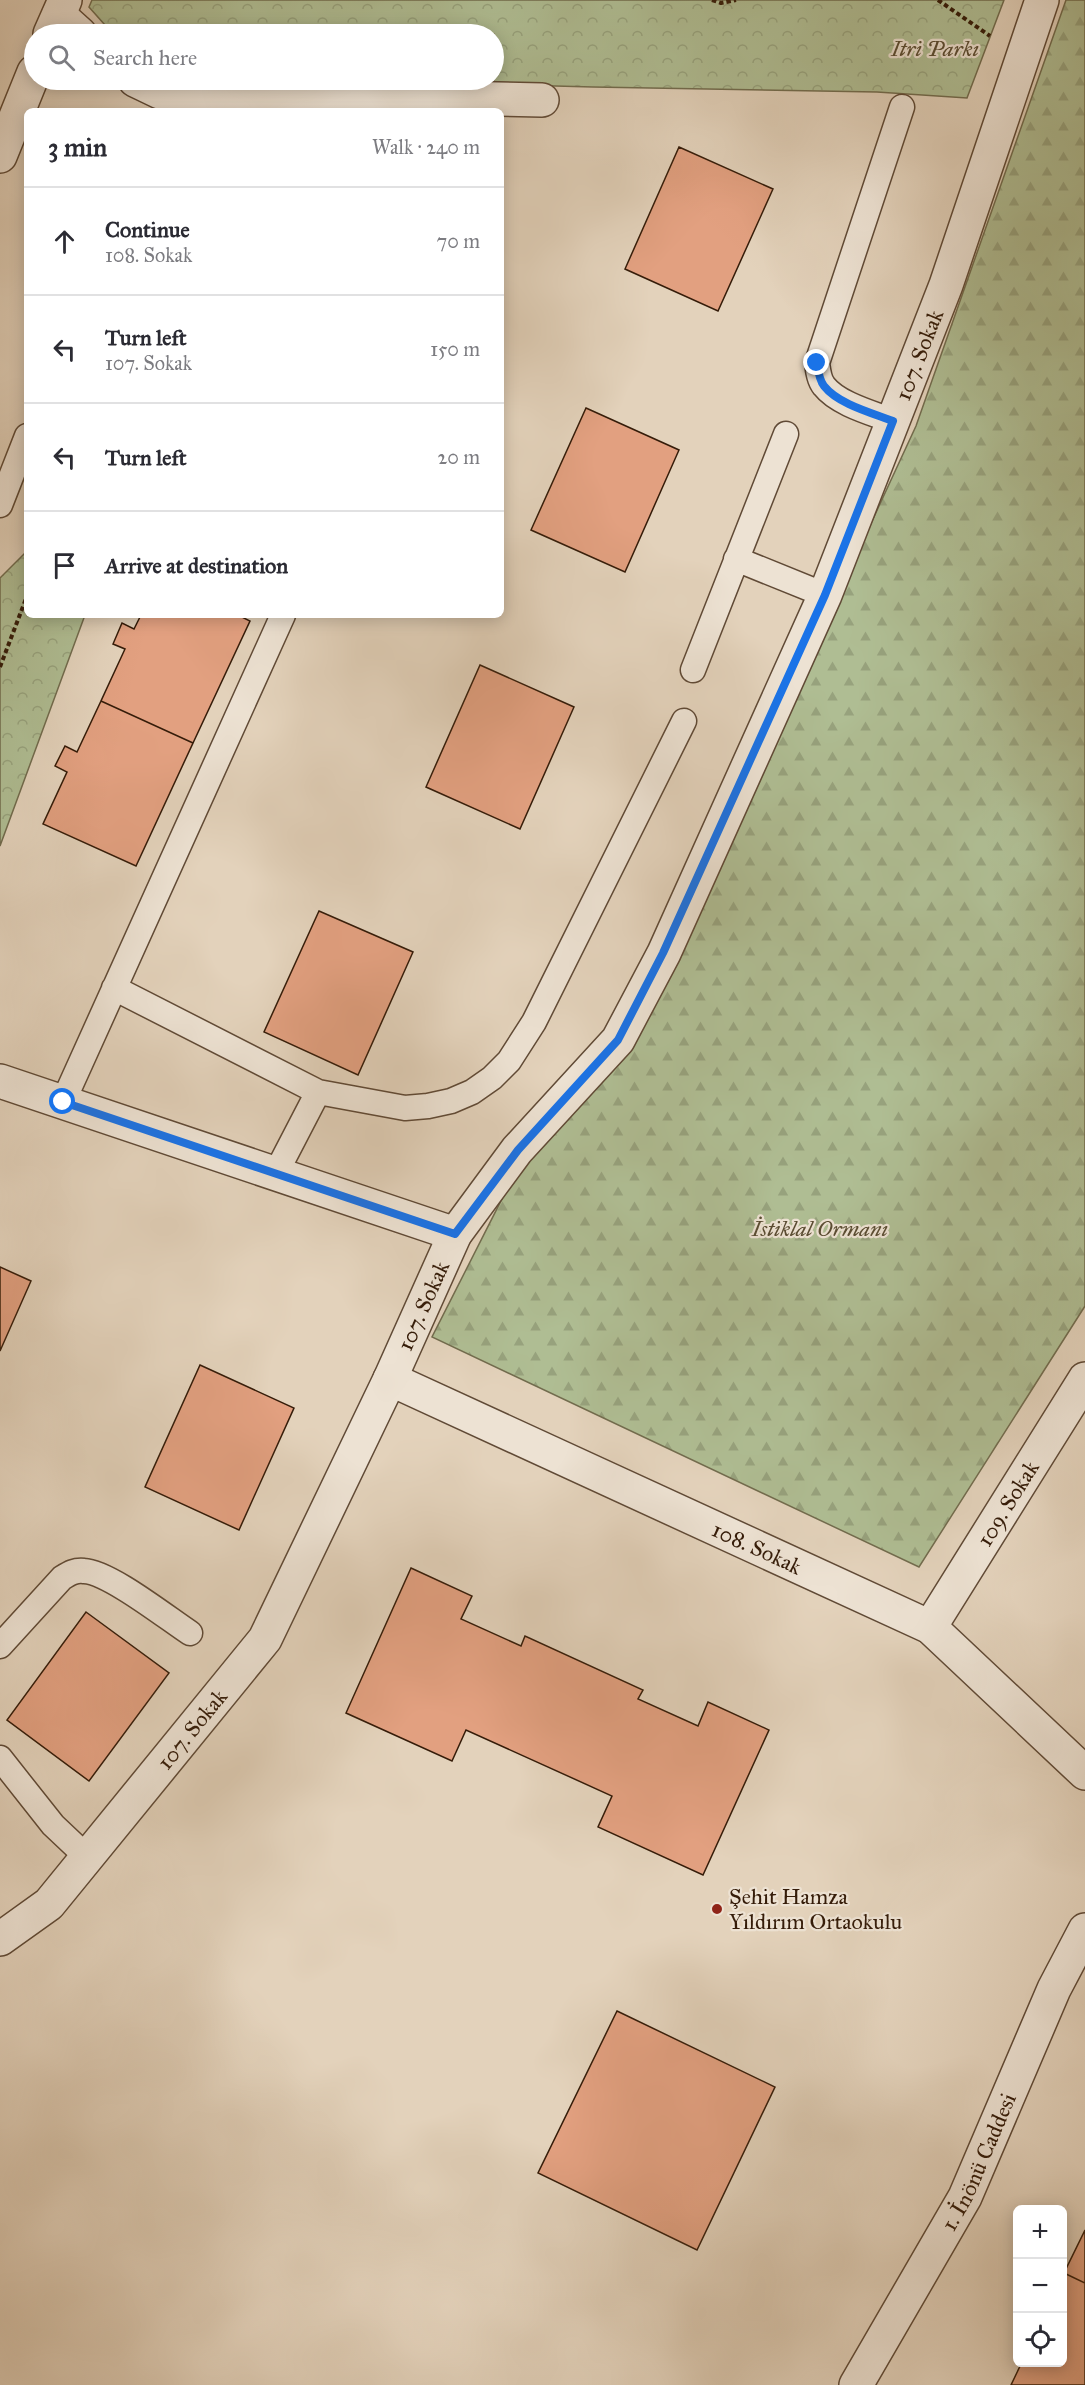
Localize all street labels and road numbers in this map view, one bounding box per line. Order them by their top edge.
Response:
street label: 107. Sokak [889,305,949,405]
street label: 107. Sokak [391,1256,456,1355]
street label: 109. Sokak [971,1455,1045,1551]
street label: 108. Sokak [708,1516,807,1581]
street label: 107. Sokak [151,1683,233,1775]
street label: 1. İnönü Caddesi [935,2089,1022,2236]

